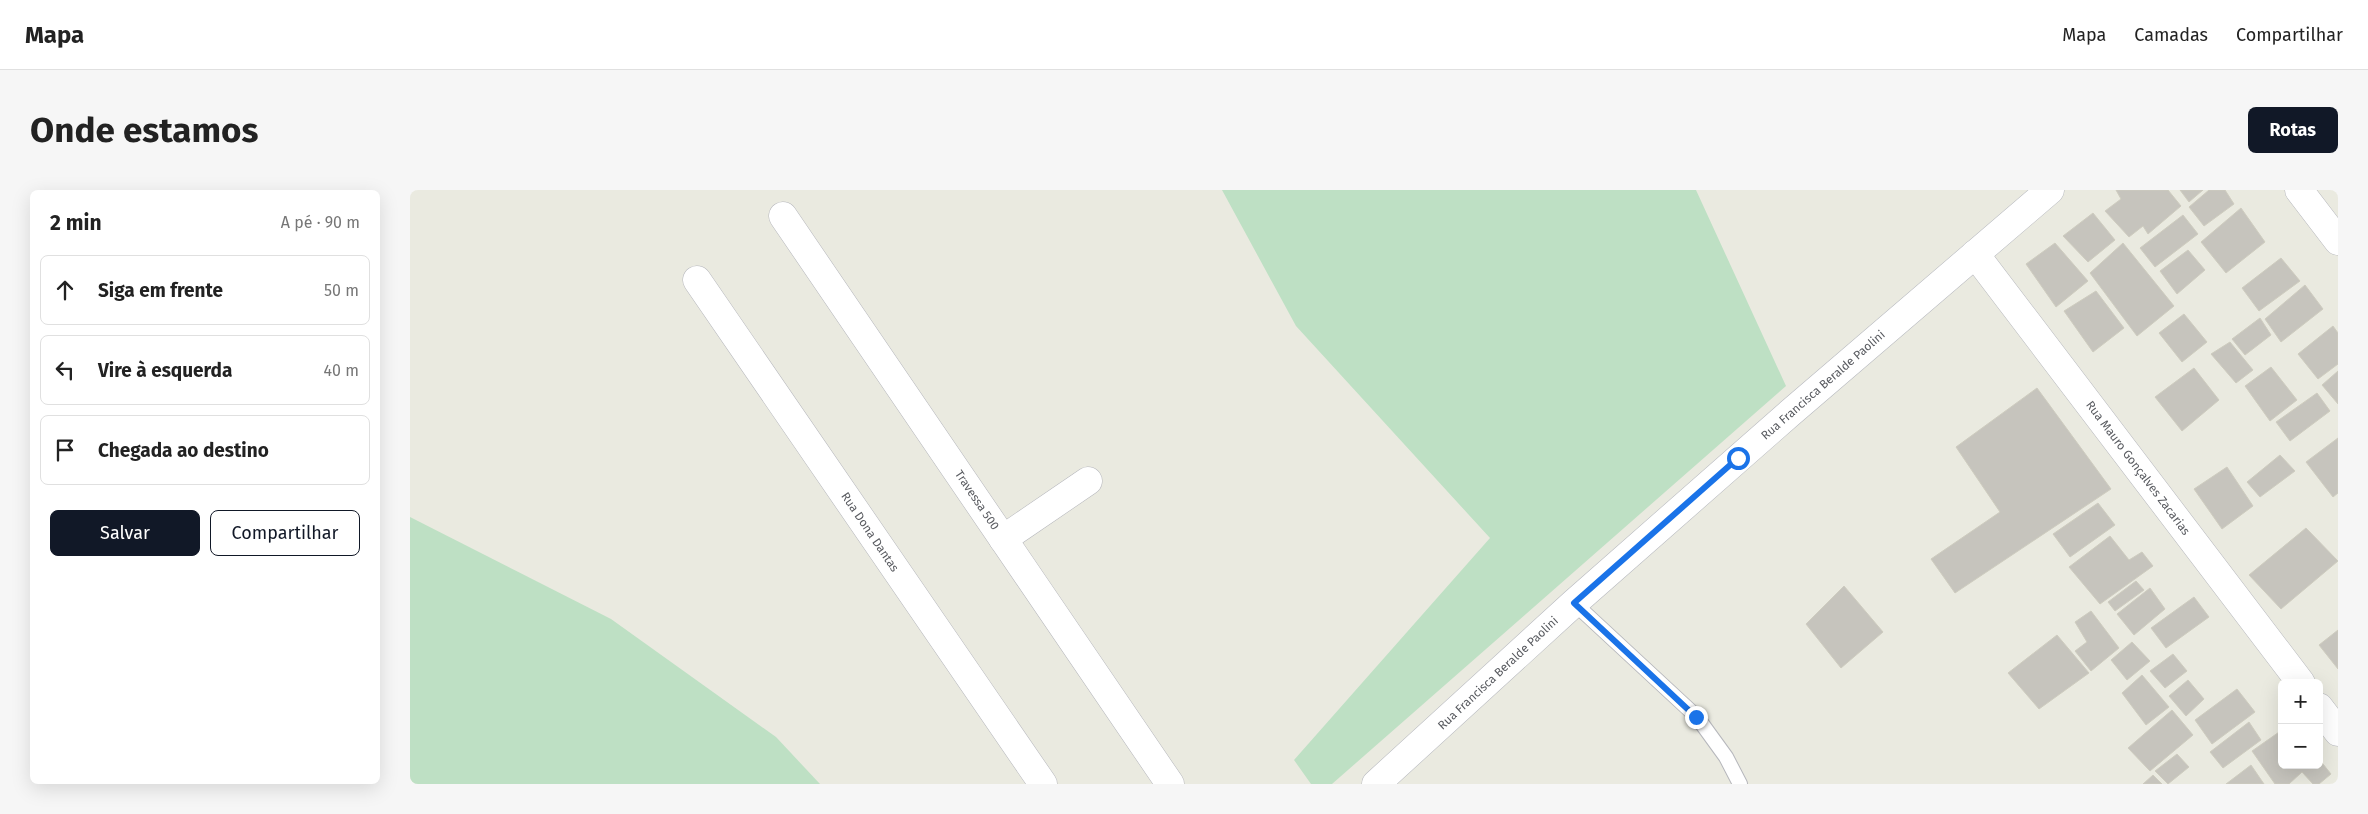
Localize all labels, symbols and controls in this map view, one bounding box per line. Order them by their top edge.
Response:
text: Mapa [25,21,84,49]
text: Mapa [2062,24,2106,46]
text: Camadas [2134,24,2208,46]
text: Compartilhar [2236,24,2343,46]
button: Rotas [2248,107,2338,153]
text: Onde estamos [30,109,258,151]
text: 2 min [50,210,102,236]
text: A pé · 90 m [281,213,360,232]
icon: ahead [51,276,79,304]
text: Siga em frente [98,279,223,302]
text: 50 m [324,281,359,300]
street label: Rua Francisca Beralde Paolini [1758,327,1888,443]
icon: left [51,356,79,384]
text: Vire à esquerda [98,359,232,382]
text: 40 m [324,361,359,380]
street label: Rua Mauro Gonçalves Zacarias [2083,398,2193,538]
icon: arrive [51,436,79,464]
text: Chegada ao destino [98,439,269,462]
route start [1727,447,1750,470]
street label: Travessa 500 [952,468,1002,533]
street label: Rua Dona Dantas [838,490,902,575]
button: Salvar [50,510,200,556]
button: Compartilhar [210,510,360,556]
street label: Rua Francisca Beralde Paolini [1435,614,1561,732]
map controls [2278,679,2323,769]
button: + [2278,679,2323,724]
route end [1685,706,1708,729]
button: − [2278,724,2323,769]

